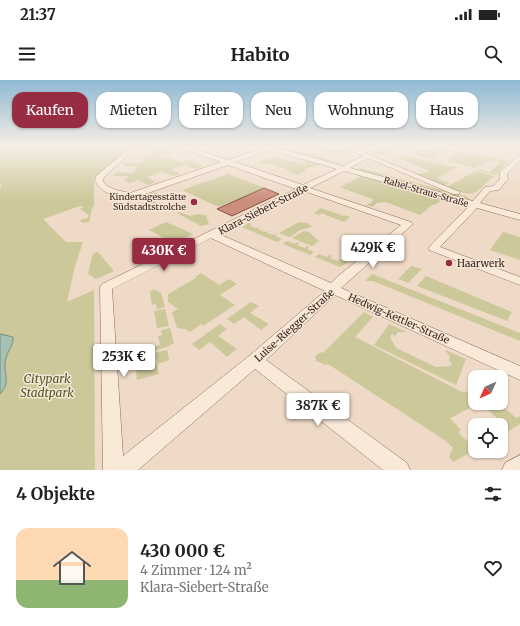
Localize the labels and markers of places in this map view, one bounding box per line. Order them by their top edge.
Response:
place label: Kindertagesstätte Südstadtstrolche [109,191,186,212]
marker: Kindertagesstätte Südstadtstrolche [189,197,199,207]
pin: 429K € [340,235,406,269]
pin: 430K € [131,238,197,272]
place label: Haarwerk [457,257,505,270]
marker: Haarwerk [444,258,454,268]
pin: 253K € [91,344,157,378]
pin: 387K € [285,393,351,427]

